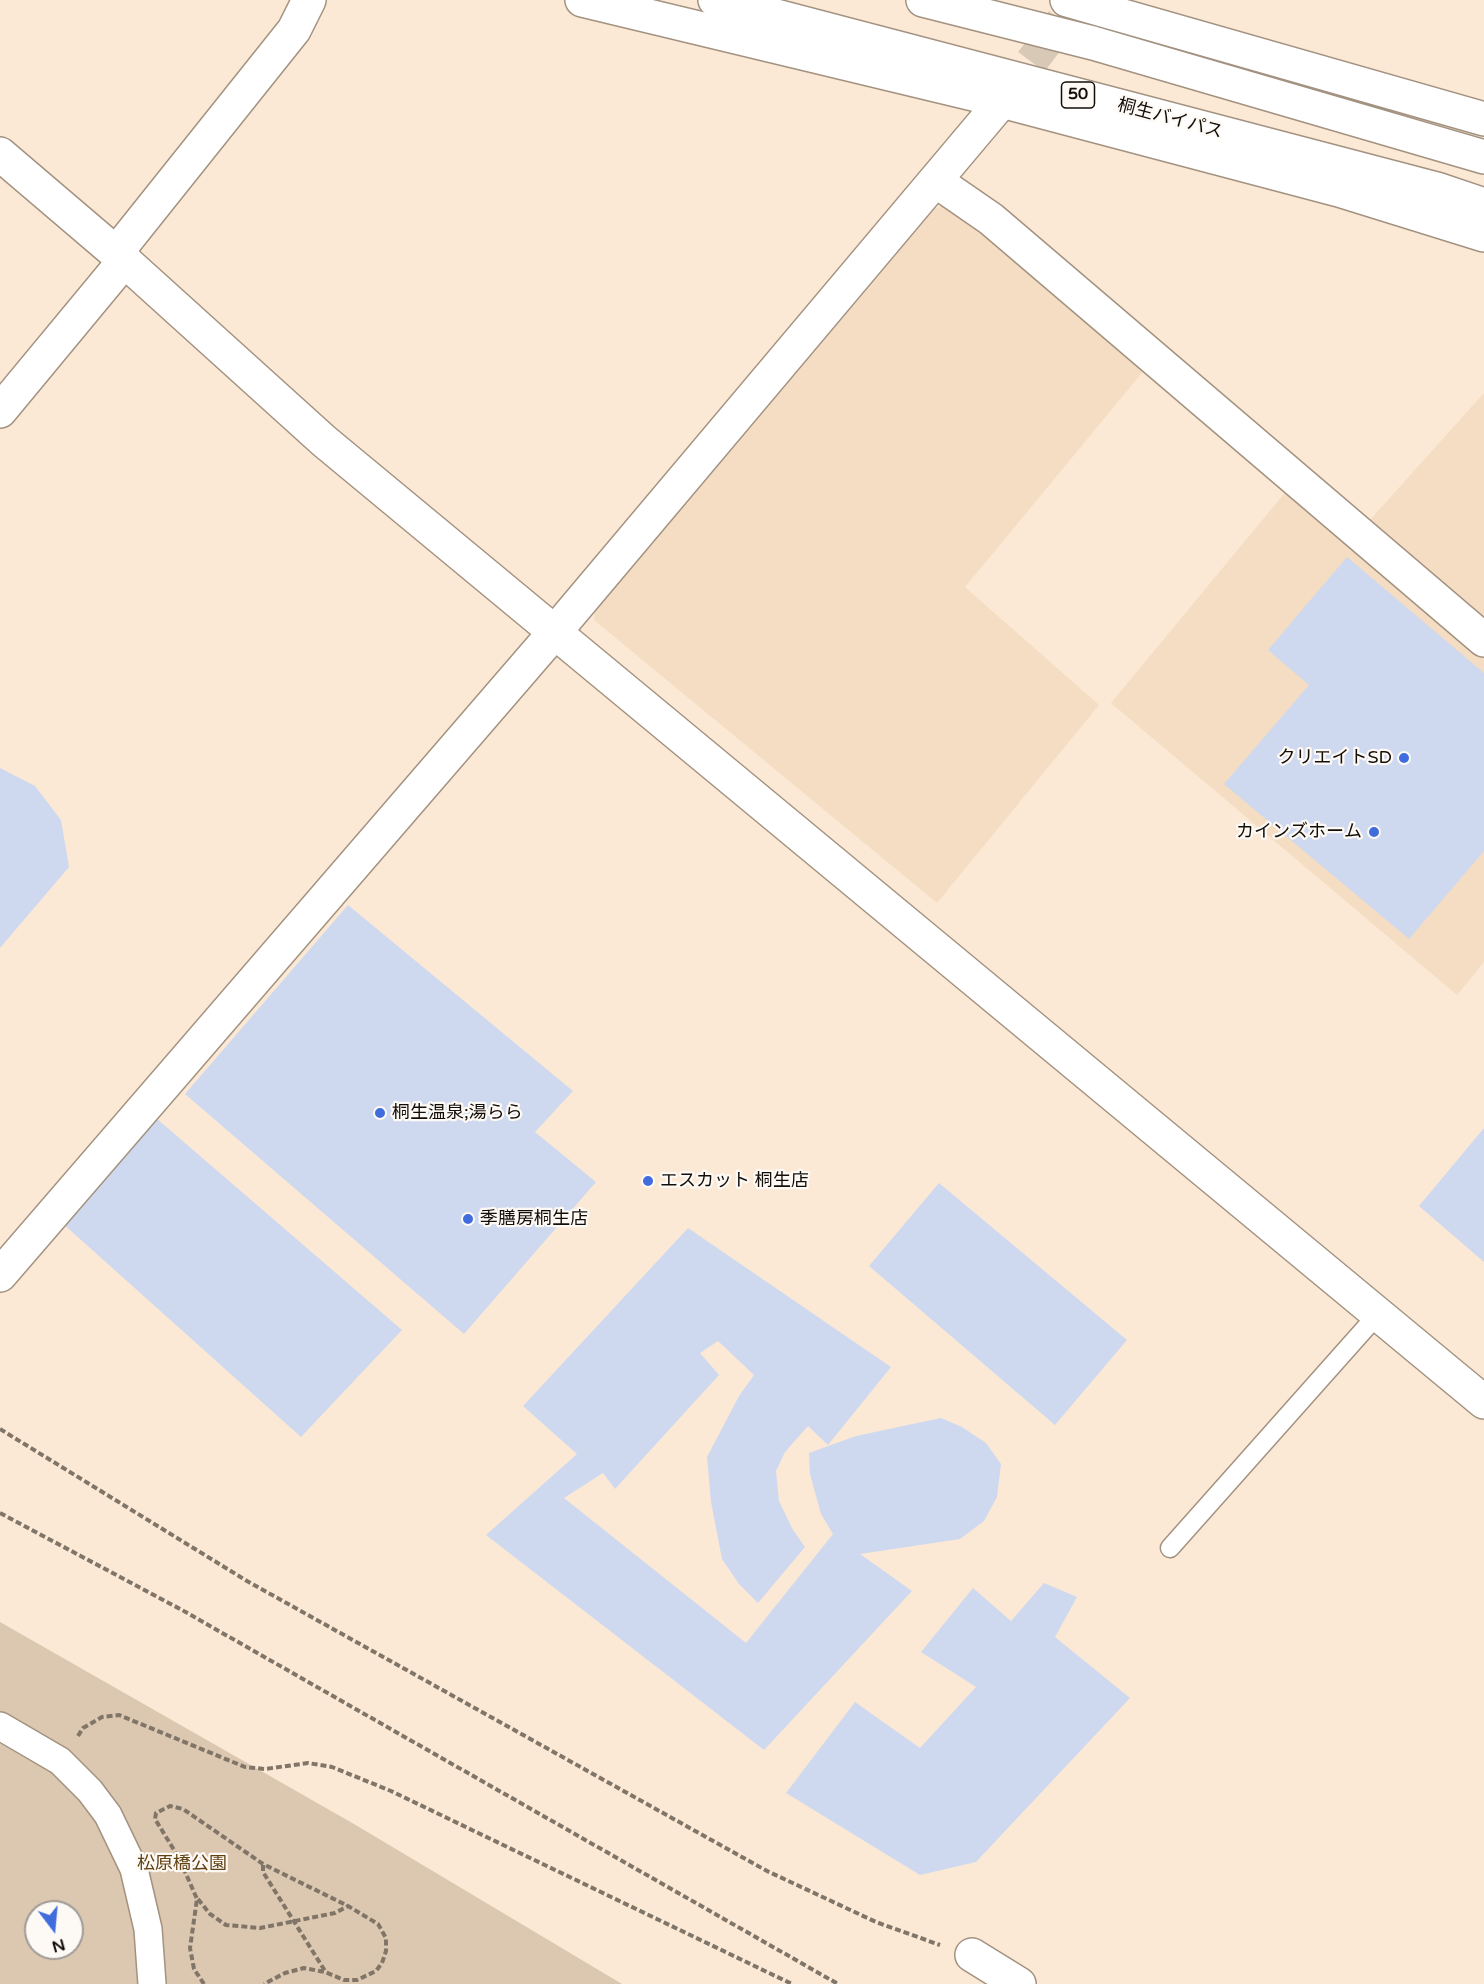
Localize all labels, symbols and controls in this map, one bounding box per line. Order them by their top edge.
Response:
road number: 50 [1062,82,1094,108]
street label: 桐生バイパス [1115,95,1225,143]
place label: クリエイトSD [1277,747,1392,769]
marker: クリエイトSD [1397,751,1411,765]
place label: カインズホーム [1236,821,1362,843]
marker: カインズホーム [1367,825,1381,839]
place label: 桐生温泉;湯らら [392,1102,523,1124]
marker: 桐生温泉;湯らら [373,1106,387,1120]
place label: エスカット 桐生店 [660,1170,809,1192]
marker: エスカット 桐生店 [641,1174,655,1188]
place label: 季膳房桐生店 [480,1208,588,1230]
marker: 季膳房桐生店 [461,1212,475,1226]
park label: 松原橋公園 [137,1853,227,1875]
north arrow [24,1900,84,1960]
text: N [49,1934,67,1957]

